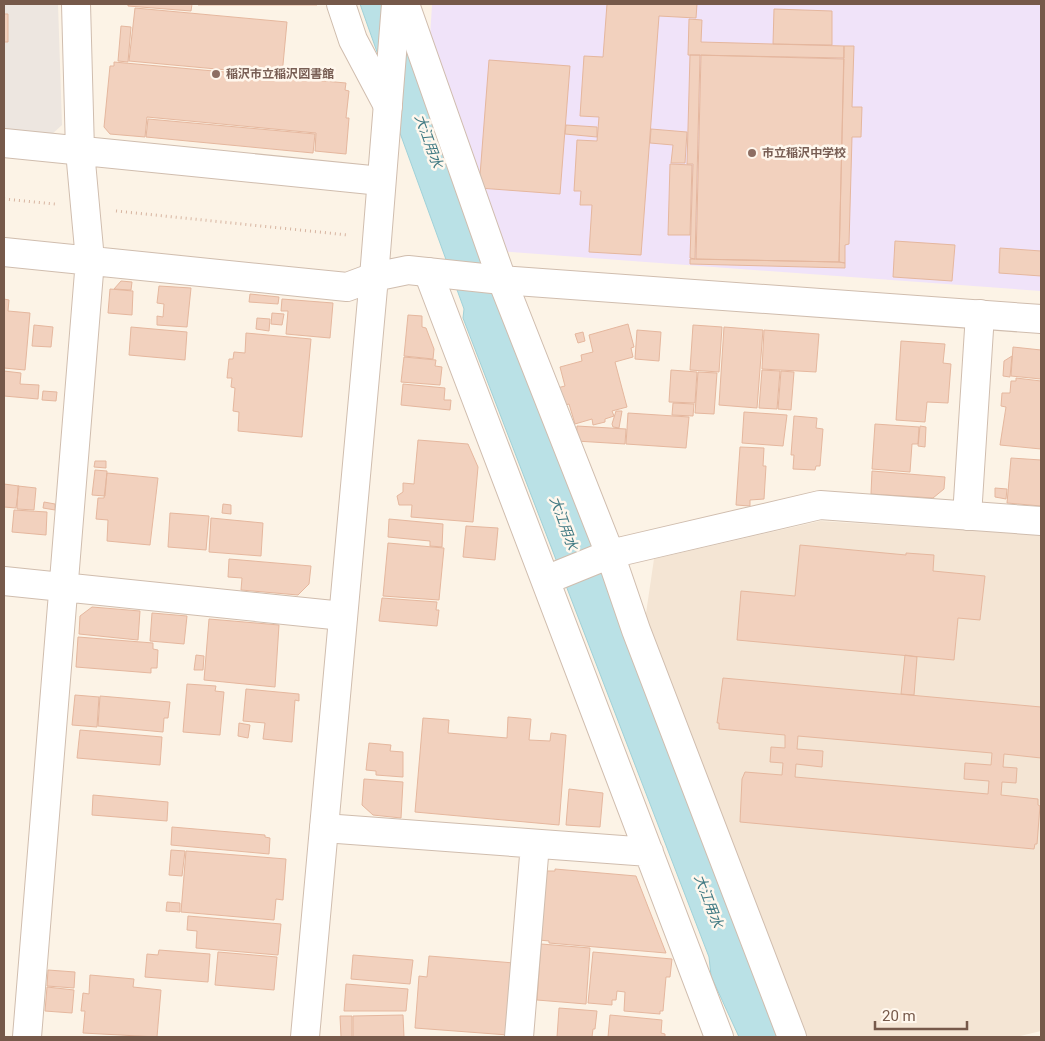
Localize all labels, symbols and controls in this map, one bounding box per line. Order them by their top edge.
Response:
place label: 稲沢市立稲沢図書館 [226,67,334,81]
marker: 稲沢市立稲沢図書館 [210,68,222,80]
water label: 大江用水 [412,112,447,172]
place label: 市立稲沢中学校 [762,146,846,160]
marker: 市立稲沢中学校 [746,147,758,159]
water label: 大江用水 [547,494,582,554]
water label: 大江用水 [691,872,727,932]
scale bar [875,998,968,1030]
text: 20 m [882,1007,916,1025]

